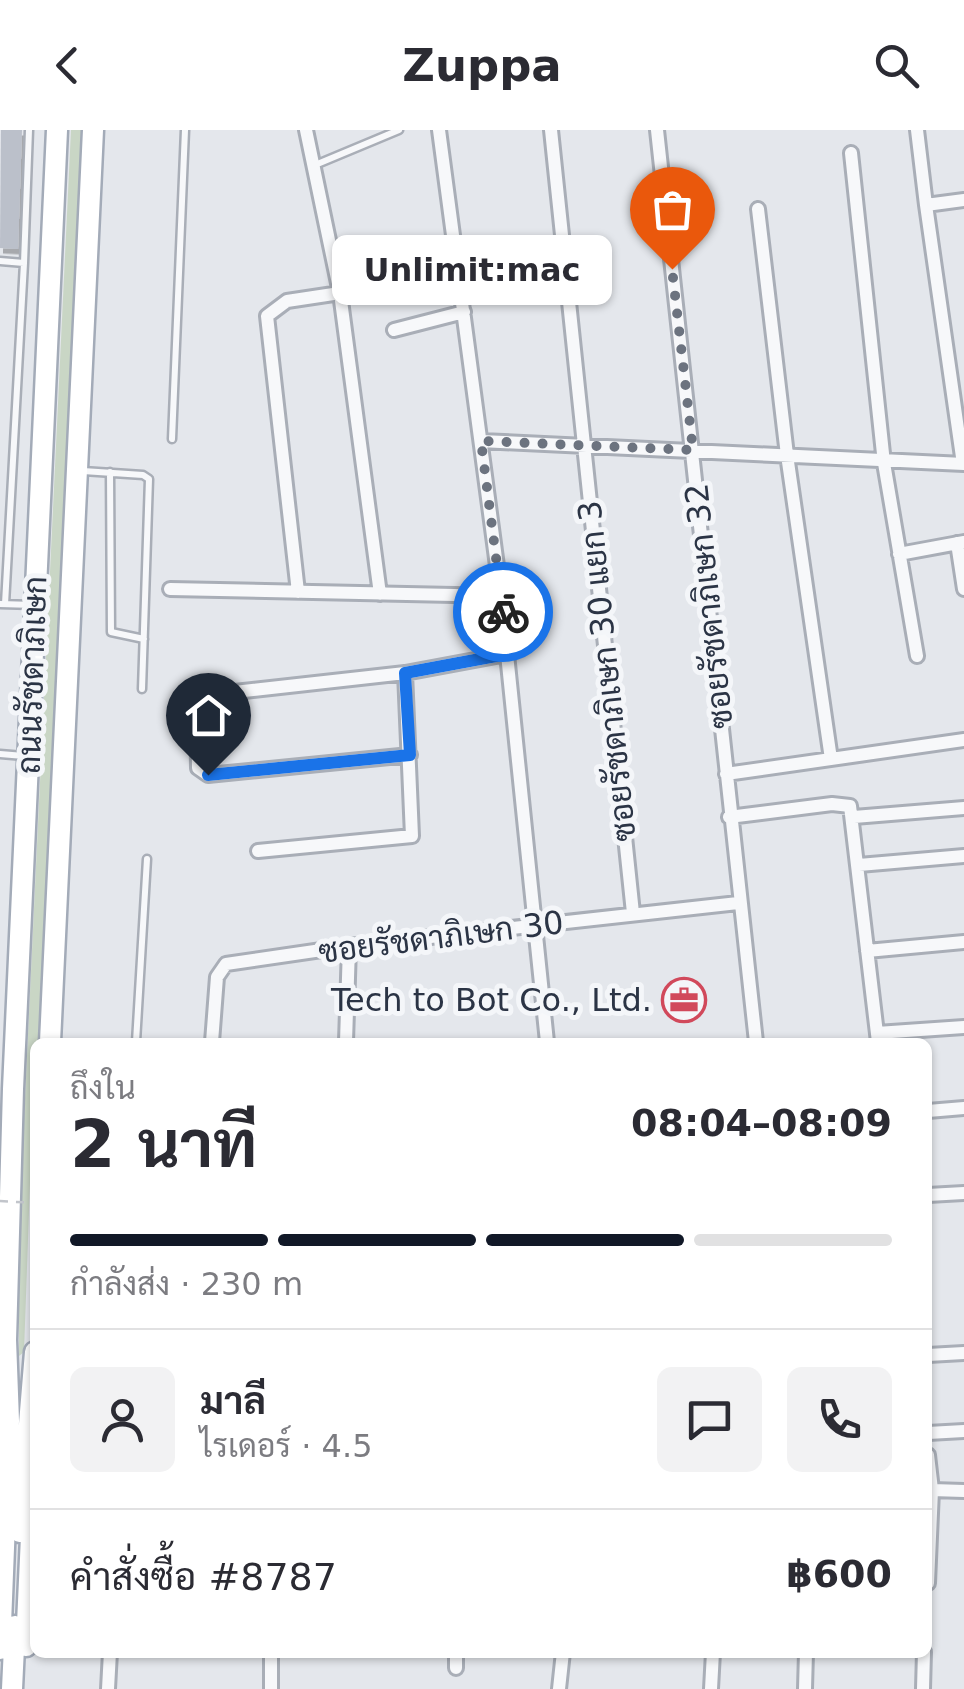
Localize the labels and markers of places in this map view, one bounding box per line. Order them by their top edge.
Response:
pin [630,167,715,270]
callout: Unlimit:mac [332,234,612,304]
pin [166,673,251,776]
office icon: Tech to Bot Co., Ltd. [661,977,707,1023]
place label: Tech to Bot Co., Ltd. [330,981,652,1019]

